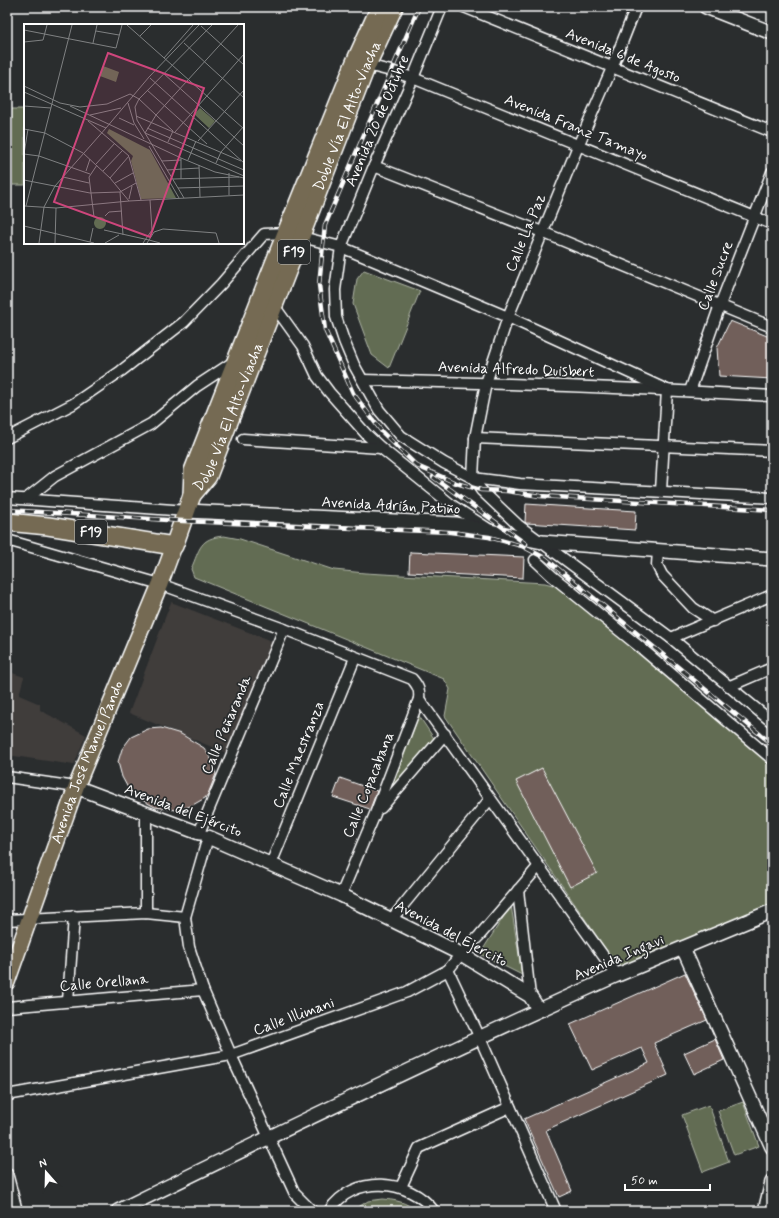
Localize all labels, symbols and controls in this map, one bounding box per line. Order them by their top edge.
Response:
inset map [24,24,244,244]
street label: Avenida 6 de Agosto [562,24,684,88]
street label: Doble Vía El Alto-Viacha [309,38,387,194]
street label: Avenida 20 de Octubre [341,52,415,190]
street label: Avenida Franz Tamayo [501,90,651,166]
street label: Calle La Paz [501,191,551,275]
street label: Calle Sucre [694,238,738,314]
road number: F19 [278,240,310,264]
street label: Doble Vía El Alto-Viacha [189,340,269,496]
street label: Avenida Alfredo Quisbert [437,357,595,383]
street label: Avenida Adrián Patiño [321,492,461,520]
road number: F19 [75,520,107,544]
street label: Calle Peñaranda [197,671,257,778]
street label: Avenida José Manuel Pando [47,678,129,846]
street label: Calle Maestranza [268,699,330,811]
street label: Calle Copacabana [339,729,399,841]
street label: Avenida del Ejército [121,779,245,843]
street label: Avenida del Ejercito [391,896,511,972]
street label: Avenida Ingavi [571,930,668,987]
street label: Calle Orellana [59,969,150,997]
street label: Calle Illimani [251,993,337,1041]
north arrow [26,1152,66,1192]
text: N [37,1156,49,1171]
scale bar [625,1166,710,1192]
text: 50 m [631,1173,658,1189]

